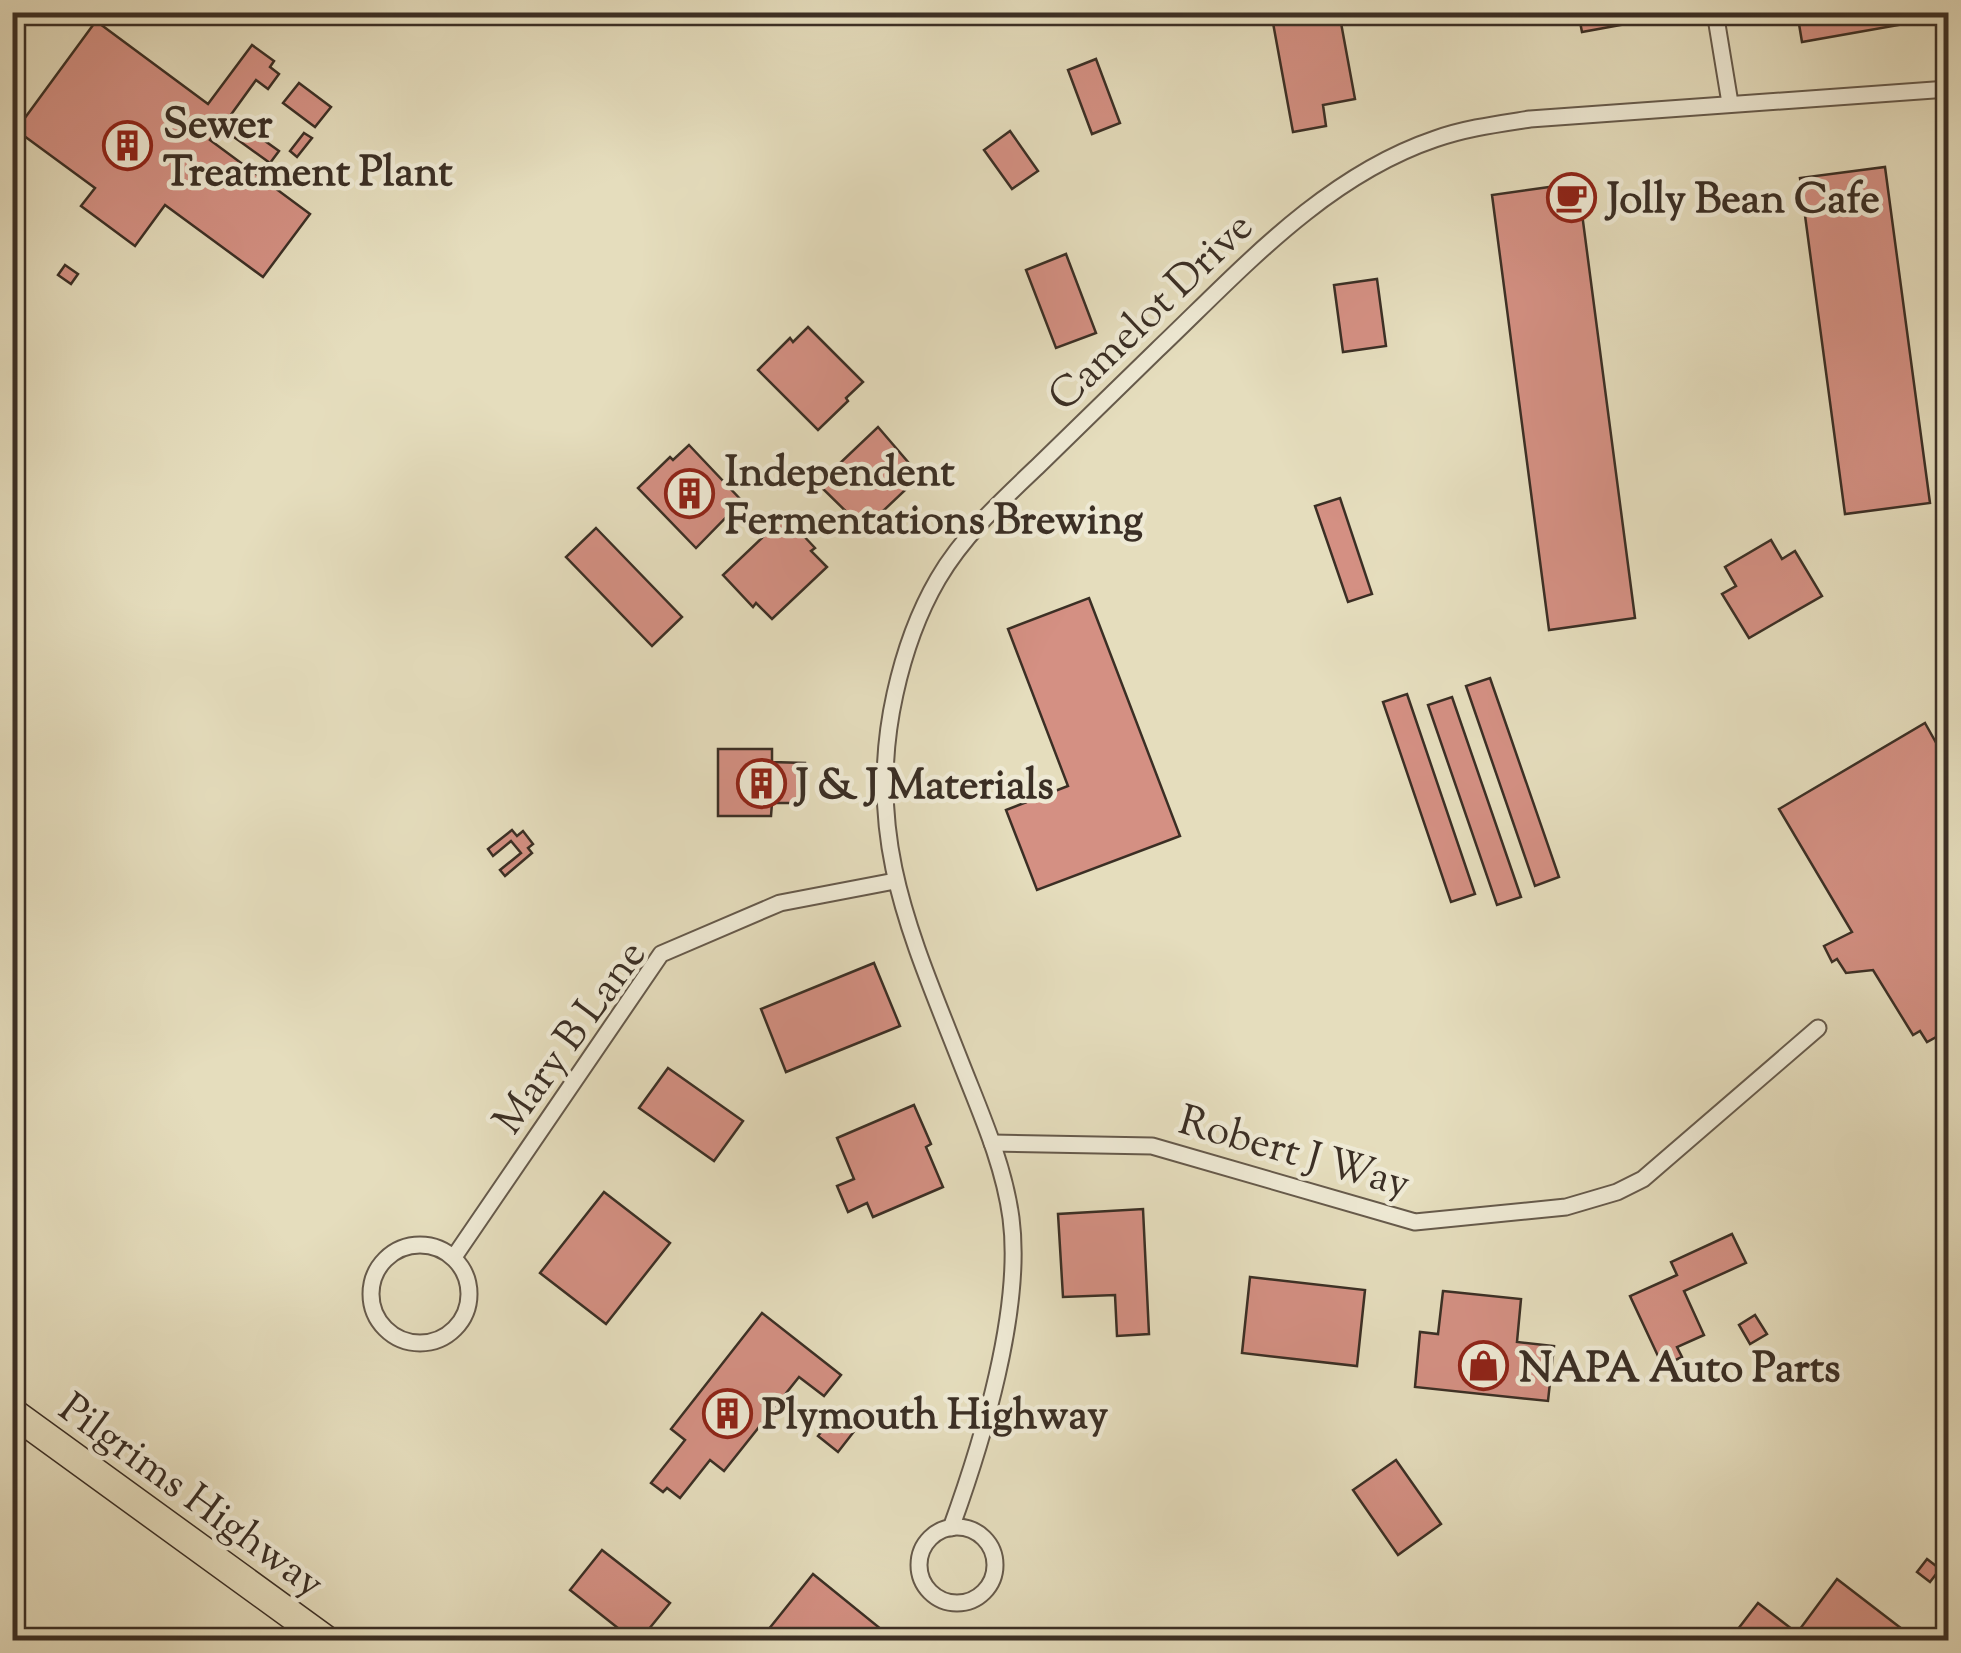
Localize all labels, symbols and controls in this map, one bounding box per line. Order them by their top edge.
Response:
place label: Sewer Treatment Plant [163,97,453,205]
building icon: Sewer Treatment Plant [102,120,154,172]
cafe icon: Jolly Bean Cafe [1546,171,1598,223]
place label: Jolly Bean Cafe [1604,172,1880,232]
street label: Camelot Drive [1036,200,1269,427]
place label: Independent Fermentations Brewing [725,445,1144,553]
building icon: Independent Fermentations Brewing [664,468,716,520]
building icon: J & J Materials [735,757,787,809]
place label: J & J Materials [793,758,1054,818]
street label: Mary B Lane [481,929,663,1148]
street label: Robert J Way [1171,1093,1416,1216]
shop icon: NAPA Auto Parts [1458,1340,1510,1392]
place label: NAPA Auto Parts [1519,1341,1841,1401]
street label: Pilgrims Highway [45,1381,335,1615]
building icon: Plymouth Highway [701,1387,753,1439]
place label: Plymouth Highway [762,1388,1108,1448]

